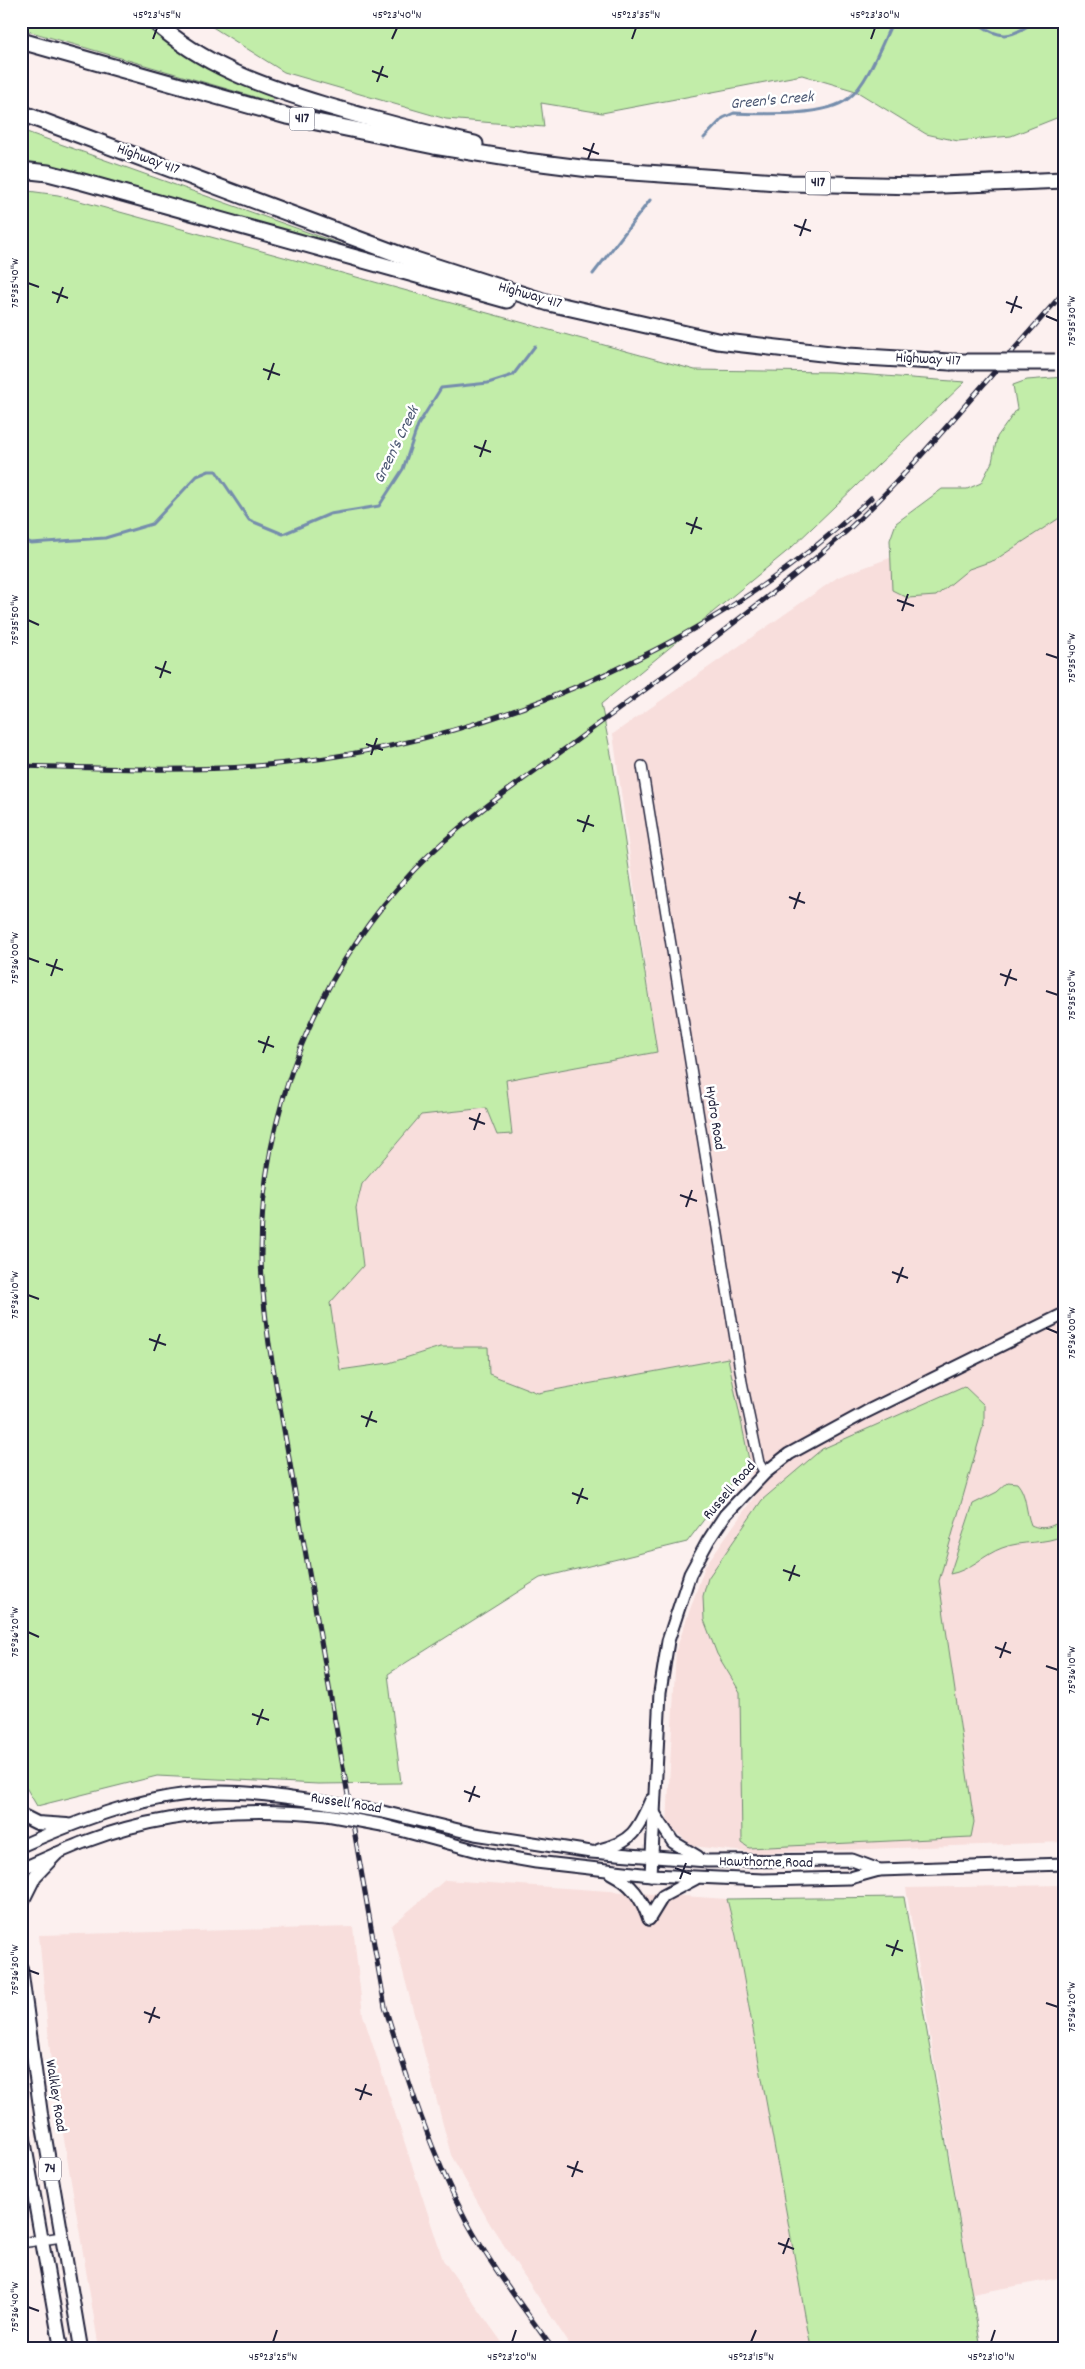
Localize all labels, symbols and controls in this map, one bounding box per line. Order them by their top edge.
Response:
text: 45°23'45"N [133,7,181,24]
text: 45°23'40"N [372,7,422,24]
text: 45°23'35"N [612,7,660,24]
text: 45°23'30"N [850,7,900,24]
water label: Green's Creek [729,86,816,116]
road number: 417 [290,108,314,130]
street label: Highway 417 [114,138,183,182]
road number: 417 [806,172,830,194]
text: 75°35'40"W [7,258,24,308]
street label: Highway 417 [496,276,565,316]
text: 75°35'30"W [1064,296,1081,346]
street label: Highway 417 [895,347,961,373]
water label: Green's Creek [368,401,426,488]
text: 75°35'50"W [7,595,24,645]
text: 75°35'40"W [1064,633,1081,683]
text: 75°36'00"W [7,932,24,984]
text: 75°35'50"W [1064,970,1081,1020]
street label: Hydro Road [698,1084,730,1152]
text: 75°36'10"W [7,1271,24,1319]
text: 75°36'00"W [1064,1307,1081,1359]
street label: Russell Road [698,1457,762,1525]
text: 75°36'20"W [7,1607,24,1657]
text: 75°36'10"W [1064,1646,1081,1694]
street label: Russell Road [309,1788,383,1820]
street label: Hawthorne Road [719,1851,813,1875]
text: 75°36'30"W [7,1945,24,1995]
text: 75°36'20"W [1064,1982,1081,2032]
street label: Walkley Road [38,2058,72,2134]
road number: 74 [39,2158,61,2180]
text: 75°36'40"W [7,2282,24,2332]
text: 45°23'25"N [249,2349,297,2366]
text: 45°23'20"N [487,2349,537,2366]
text: 45°23'15"N [728,2349,774,2366]
text: 45°23'10"N [968,2349,1014,2366]

